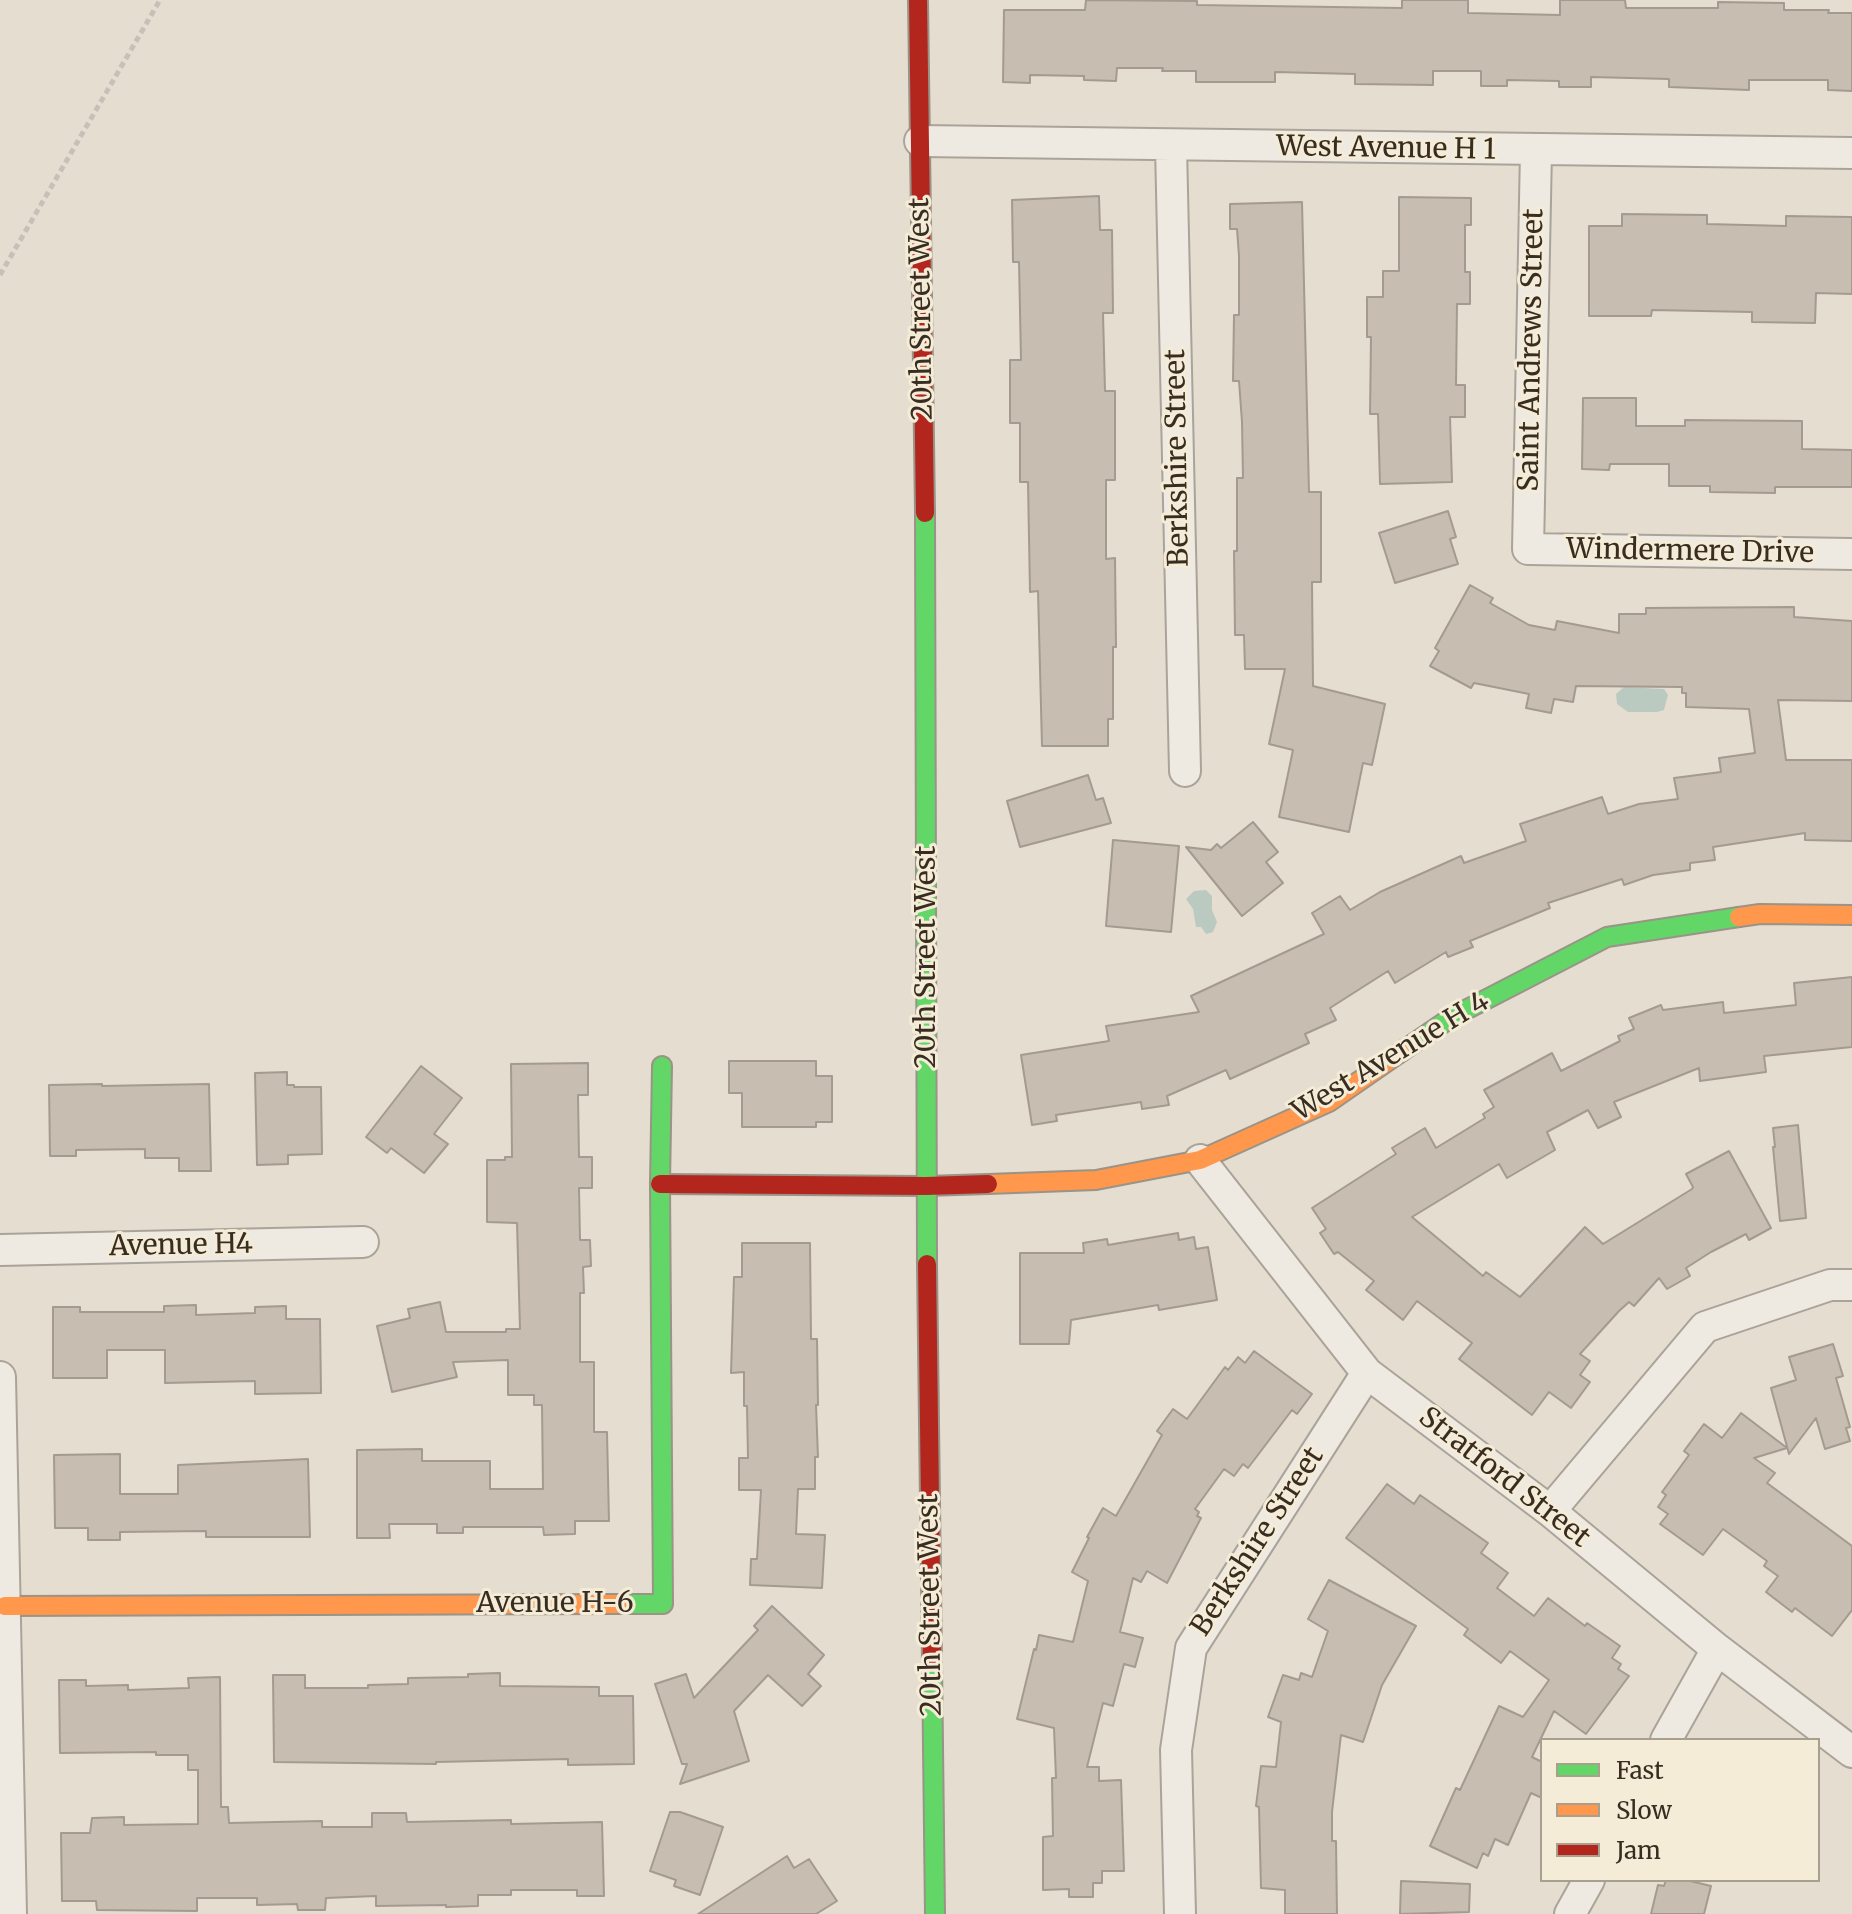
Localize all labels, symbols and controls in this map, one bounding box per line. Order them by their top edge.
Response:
street label: West Avenue H 1 [1276,130,1496,168]
street label: 20th Street West [903,197,941,421]
street label: Saint Andrews Street [1513,208,1551,492]
street label: Berkshire Street [1159,349,1197,567]
street label: Windermere Drive [1566,533,1814,571]
street label: 20th Street West [910,846,944,1068]
street label: West Avenue H 4 [1286,985,1496,1129]
street label: Avenue H4 [109,1228,253,1264]
street label: Stratford Street [1412,1401,1596,1555]
street label: Berkshire Street [1185,1441,1331,1643]
street label: 20th Street West [912,1493,950,1717]
street label: Avenue H-6 [476,1587,634,1621]
legend [1540,1738,1820,1882]
text: Fast [1616,1755,1664,1786]
text: Slow [1616,1795,1672,1826]
text: Jam [1616,1835,1661,1866]

